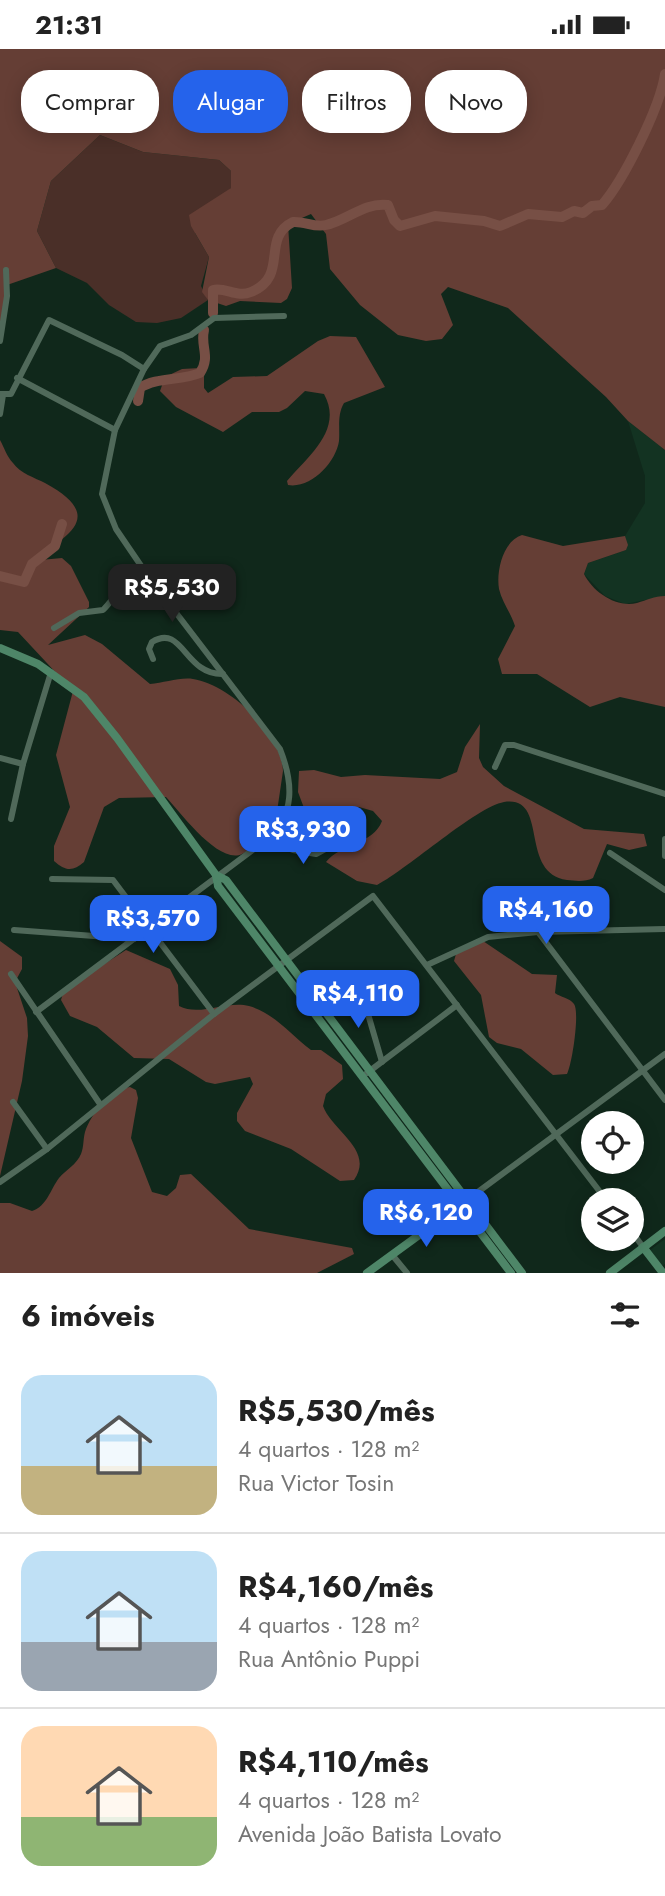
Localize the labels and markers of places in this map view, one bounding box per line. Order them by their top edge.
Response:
pin: R$5,530 [107,565,237,624]
pin: R$3,930 [238,807,368,866]
pin: R$4,160 [481,887,611,946]
pin: R$3,570 [88,895,218,955]
pin: R$4,110 [293,971,423,1030]
pin: R$6,120 [361,1189,491,1249]

